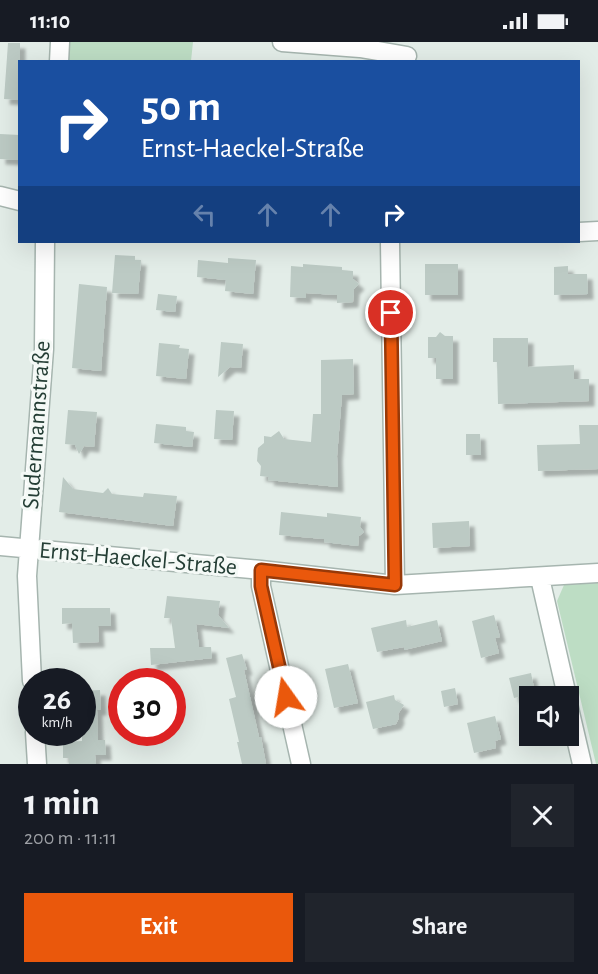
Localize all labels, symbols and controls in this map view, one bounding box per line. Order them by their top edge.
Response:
text: 11:10 [30,10,70,32]
icon: right [42,84,120,162]
text: 50 m [141,86,221,128]
text: Ernst-Haeckel-Straße [141,135,364,162]
icon: left [188,198,221,231]
icon: ahead [251,198,284,231]
icon: ahead [314,198,347,231]
icon: right [377,198,410,231]
pin [365,287,416,338]
icon: arrive [374,296,407,329]
street label: Sudermannstraße [19,340,55,510]
street label: Ernst-Haeckel-Straße [38,538,238,580]
position arrow [254,665,318,729]
speed limit sign: 30 [108,668,186,746]
text: 26 [43,685,71,715]
map controls [519,686,579,746]
button: sound [519,686,579,746]
text: km/h [42,715,72,730]
button: close [511,784,574,847]
text: 1 min [24,785,100,821]
text: 200 m · 11:11 [24,828,117,848]
button: Exit [24,893,293,962]
button: Share [305,893,574,962]

